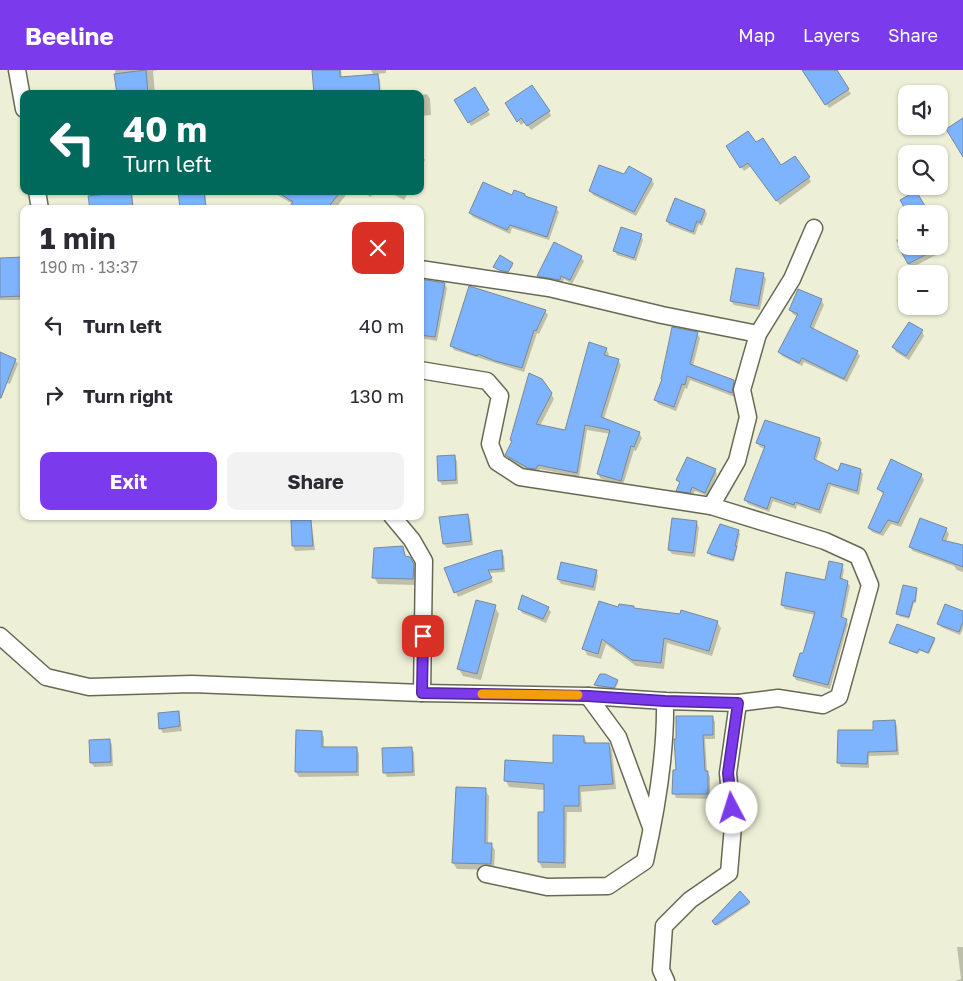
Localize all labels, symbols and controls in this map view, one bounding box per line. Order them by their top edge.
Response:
text: Beeline [25,21,114,50]
text: Map [738,24,775,46]
text: Layers [803,24,860,46]
text: Share [888,24,938,46]
map controls [898,85,948,315]
button: sound [898,85,948,135]
text: 40 m [123,108,207,150]
icon: left [40,110,105,175]
button: search [898,145,948,195]
text: Turn left [123,150,212,177]
button: + [898,205,948,255]
text: 1 min [40,220,116,256]
button: close [352,222,404,274]
text: 190 m · 13:37 [40,257,138,277]
button: − [898,265,948,315]
icon: left [40,311,68,339]
text: Turn left [83,314,162,337]
text: 40 m [359,314,404,337]
icon: right [40,381,68,409]
text: Turn right [83,384,173,407]
text: 130 m [350,384,404,407]
button: Exit [40,452,217,510]
button: Share [227,452,404,510]
pin [402,615,444,657]
icon: arrive [409,622,437,650]
position arrow [705,781,757,833]

